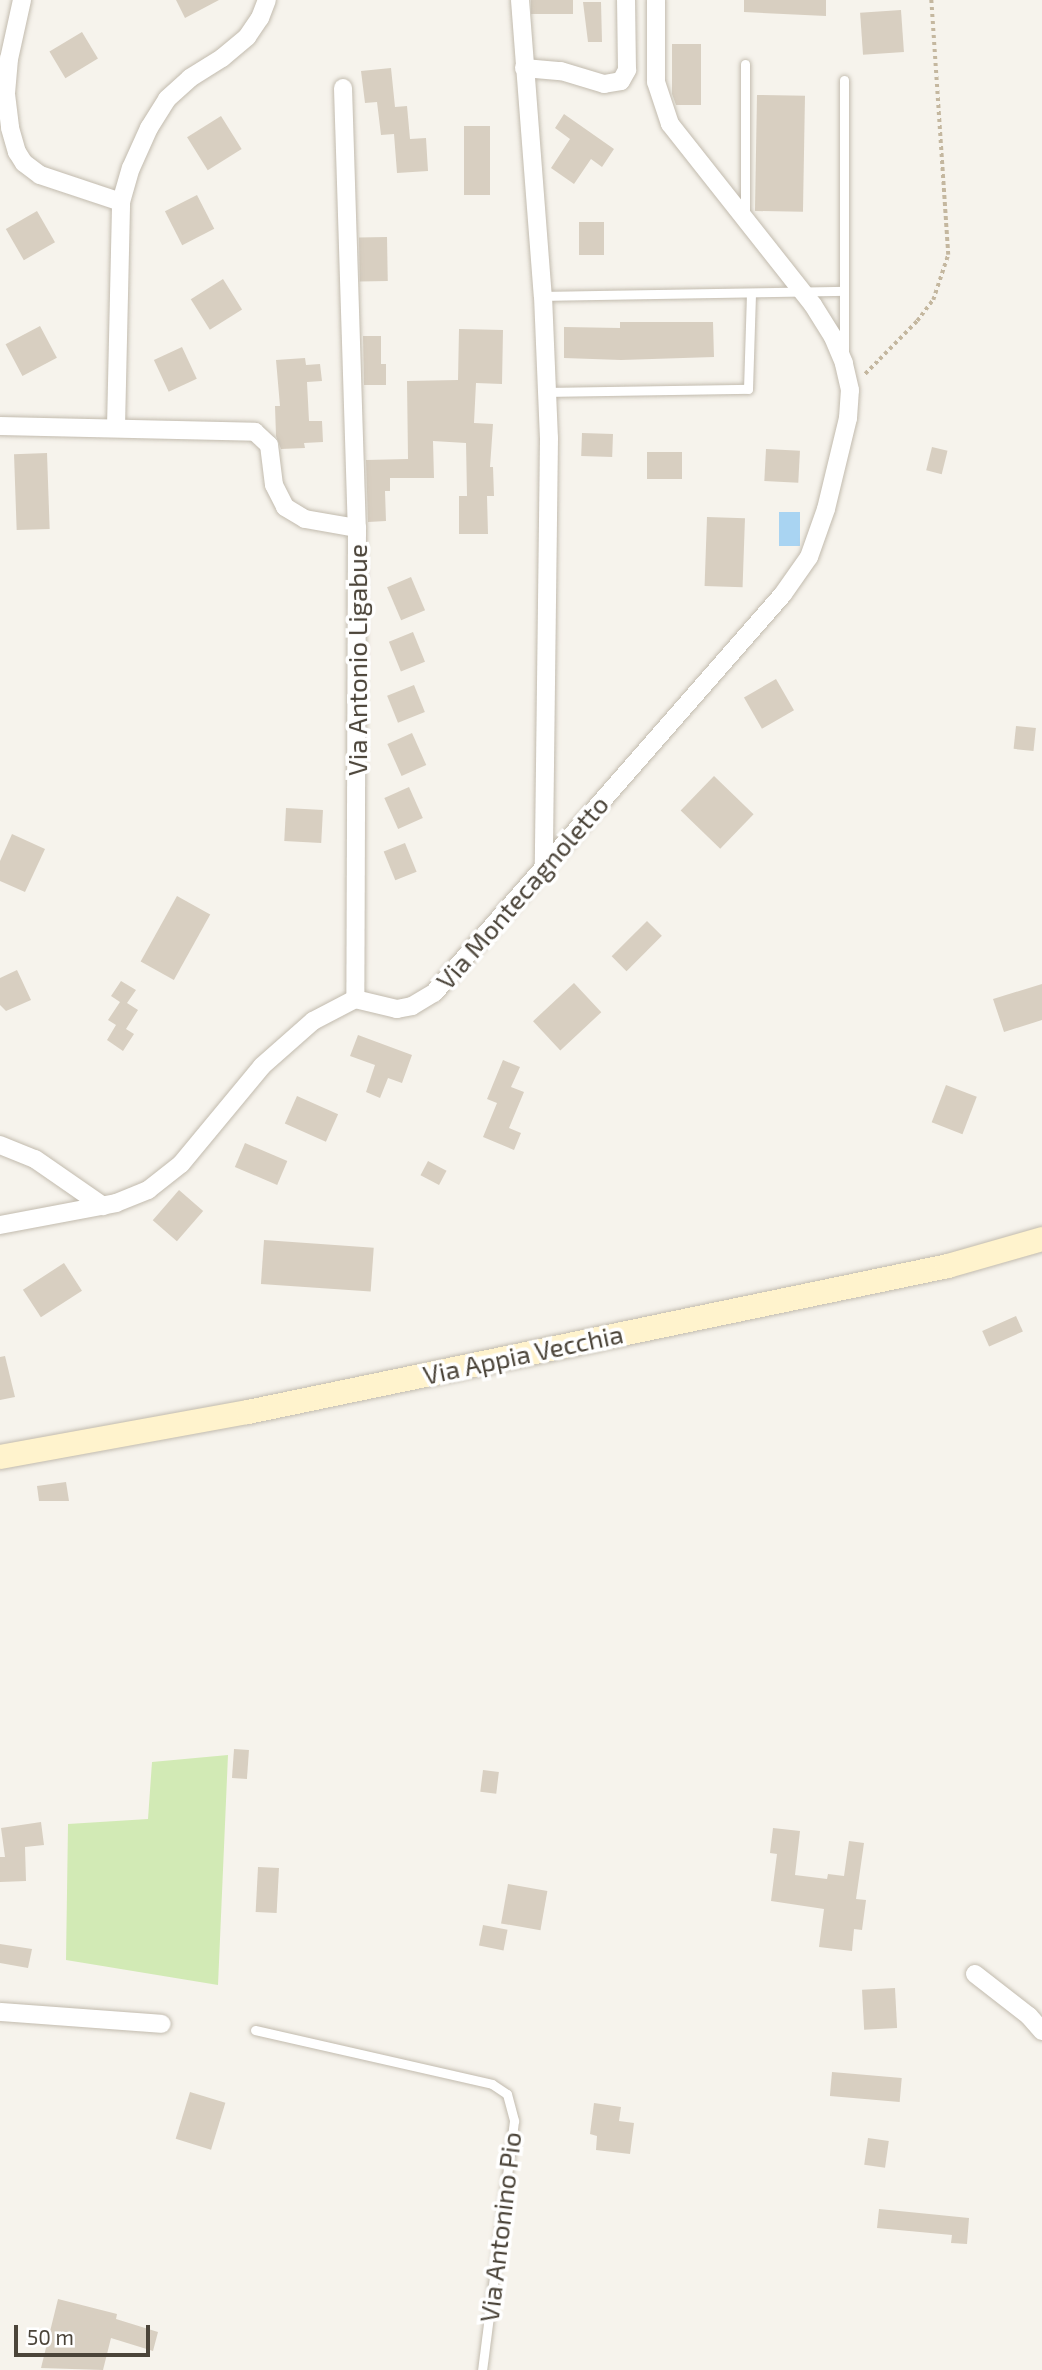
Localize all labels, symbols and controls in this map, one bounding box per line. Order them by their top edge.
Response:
street label: Via Antonio Ligabue [341,544,373,776]
street label: Via Montecagnoletto [429,789,615,995]
street label: Via Appia Vecchia [419,1317,627,1391]
street label: Via Antonino Pio [473,2130,527,2324]
scale bar [18,2310,154,2354]
text: 50 m [27,2324,74,2349]

